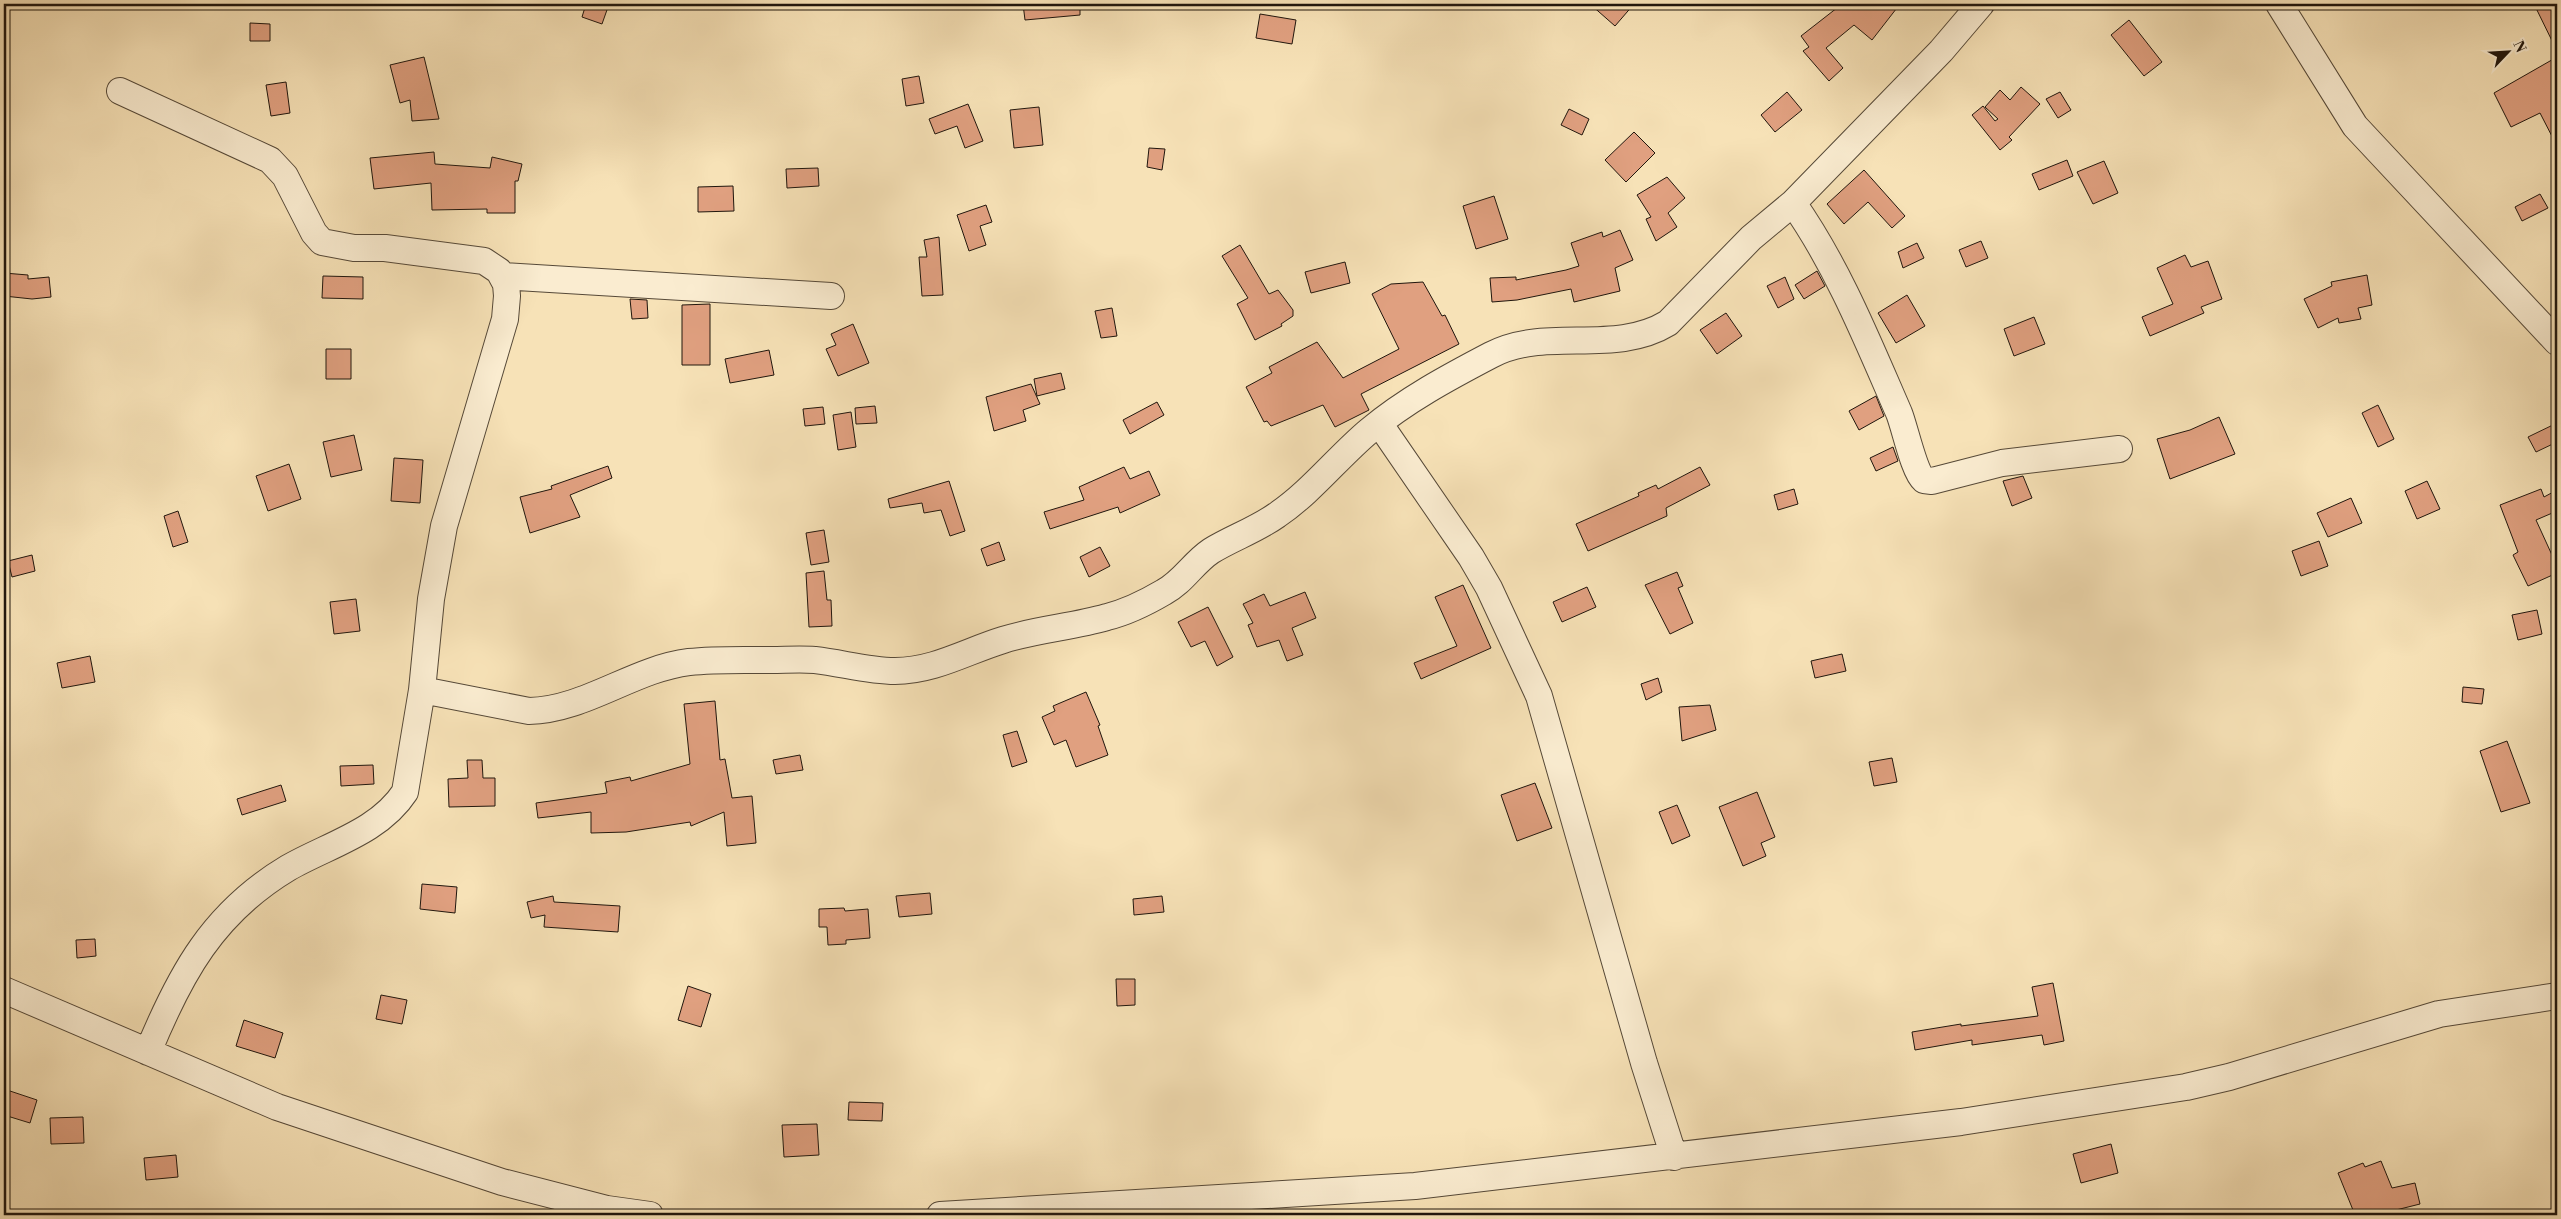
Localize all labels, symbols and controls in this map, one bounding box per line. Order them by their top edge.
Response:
north arrow [2484,28,2534,78]
text: N [2508,38,2529,56]

